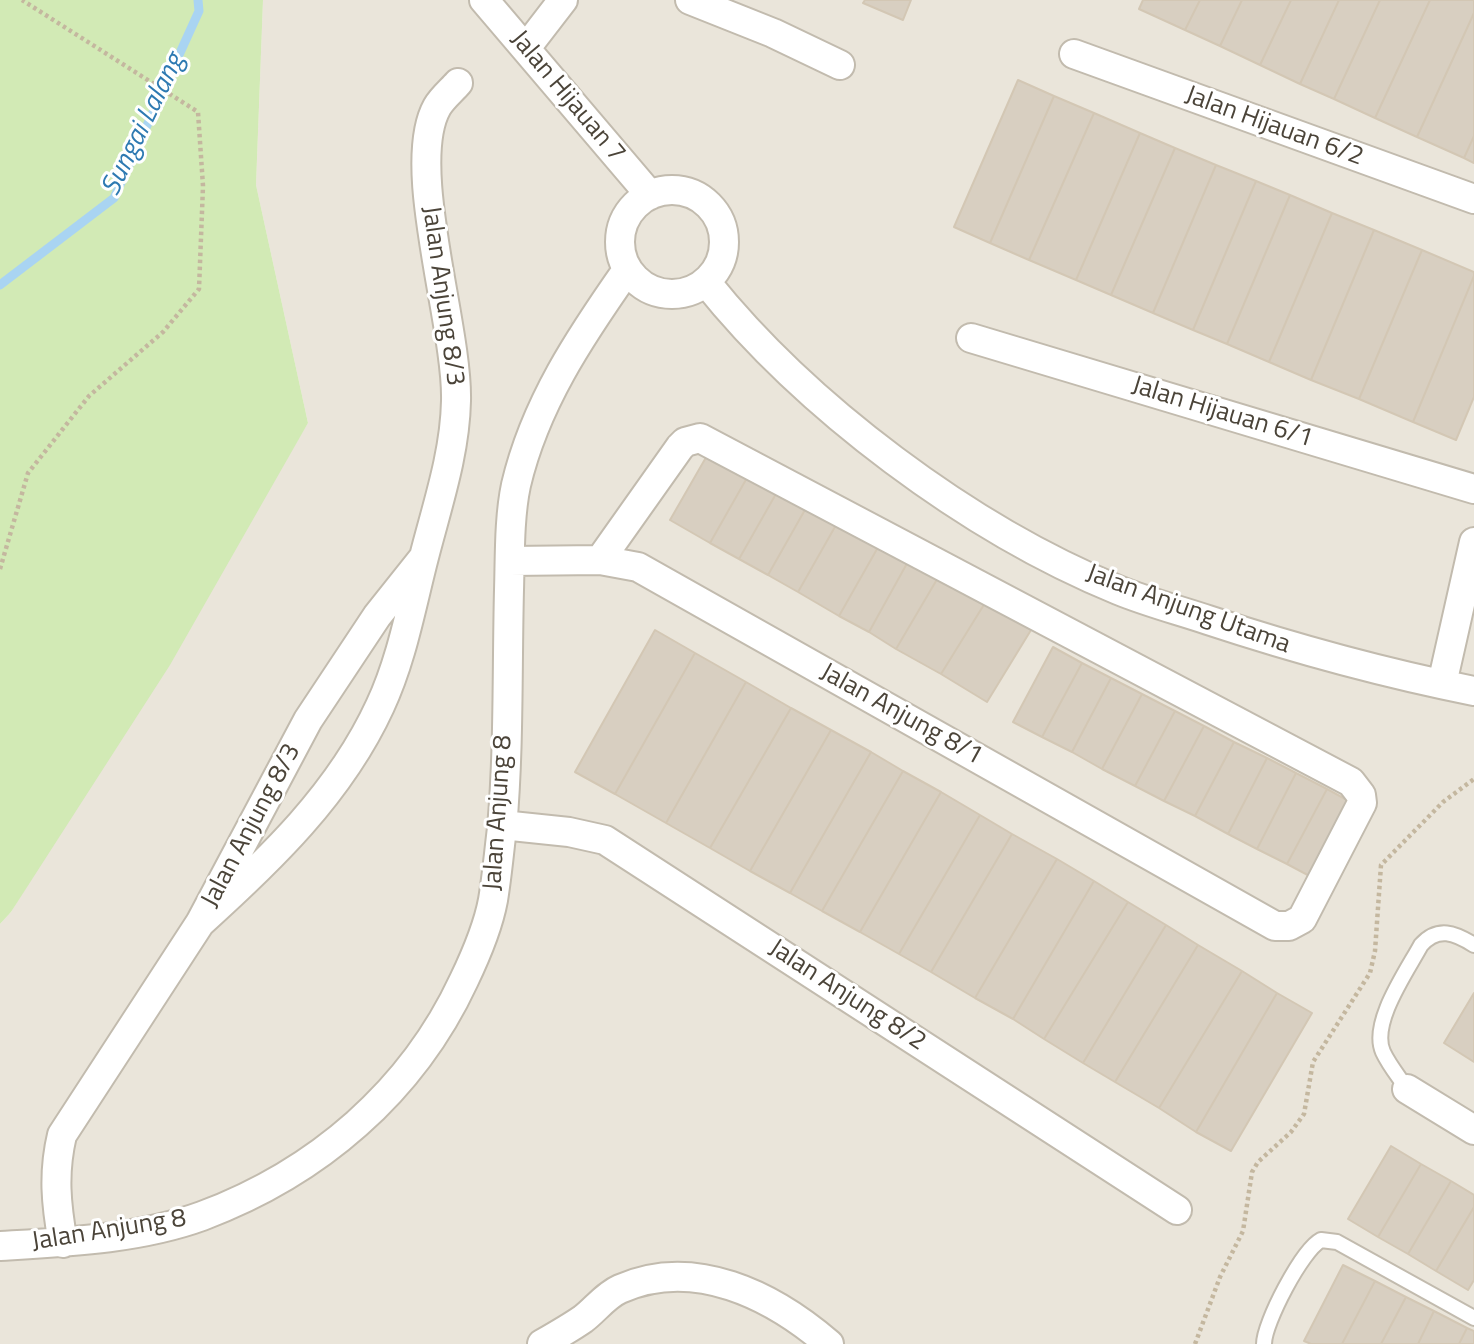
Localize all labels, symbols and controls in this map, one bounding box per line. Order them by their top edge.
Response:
street label: Jalan Hijauan 7 [503,25,631,169]
water label: Sungai Lalang [95,49,193,201]
street label: Jalan Hijauan 6/2 [1181,80,1367,174]
street label: Jalan Anjung 8/3 [414,204,470,388]
street label: Jalan Hijauan 6/1 [1128,371,1316,455]
street label: Jalan Anjung Utama [1082,559,1294,661]
street label: Jalan Anjung 8/1 [814,657,988,773]
street label: Jalan Anjung 8 [478,734,520,892]
street label: Jalan Anjung 8/3 [196,739,308,913]
street label: Jalan Anjung 8/2 [763,934,931,1058]
street label: Jalan Anjung 8 [30,1203,188,1259]

